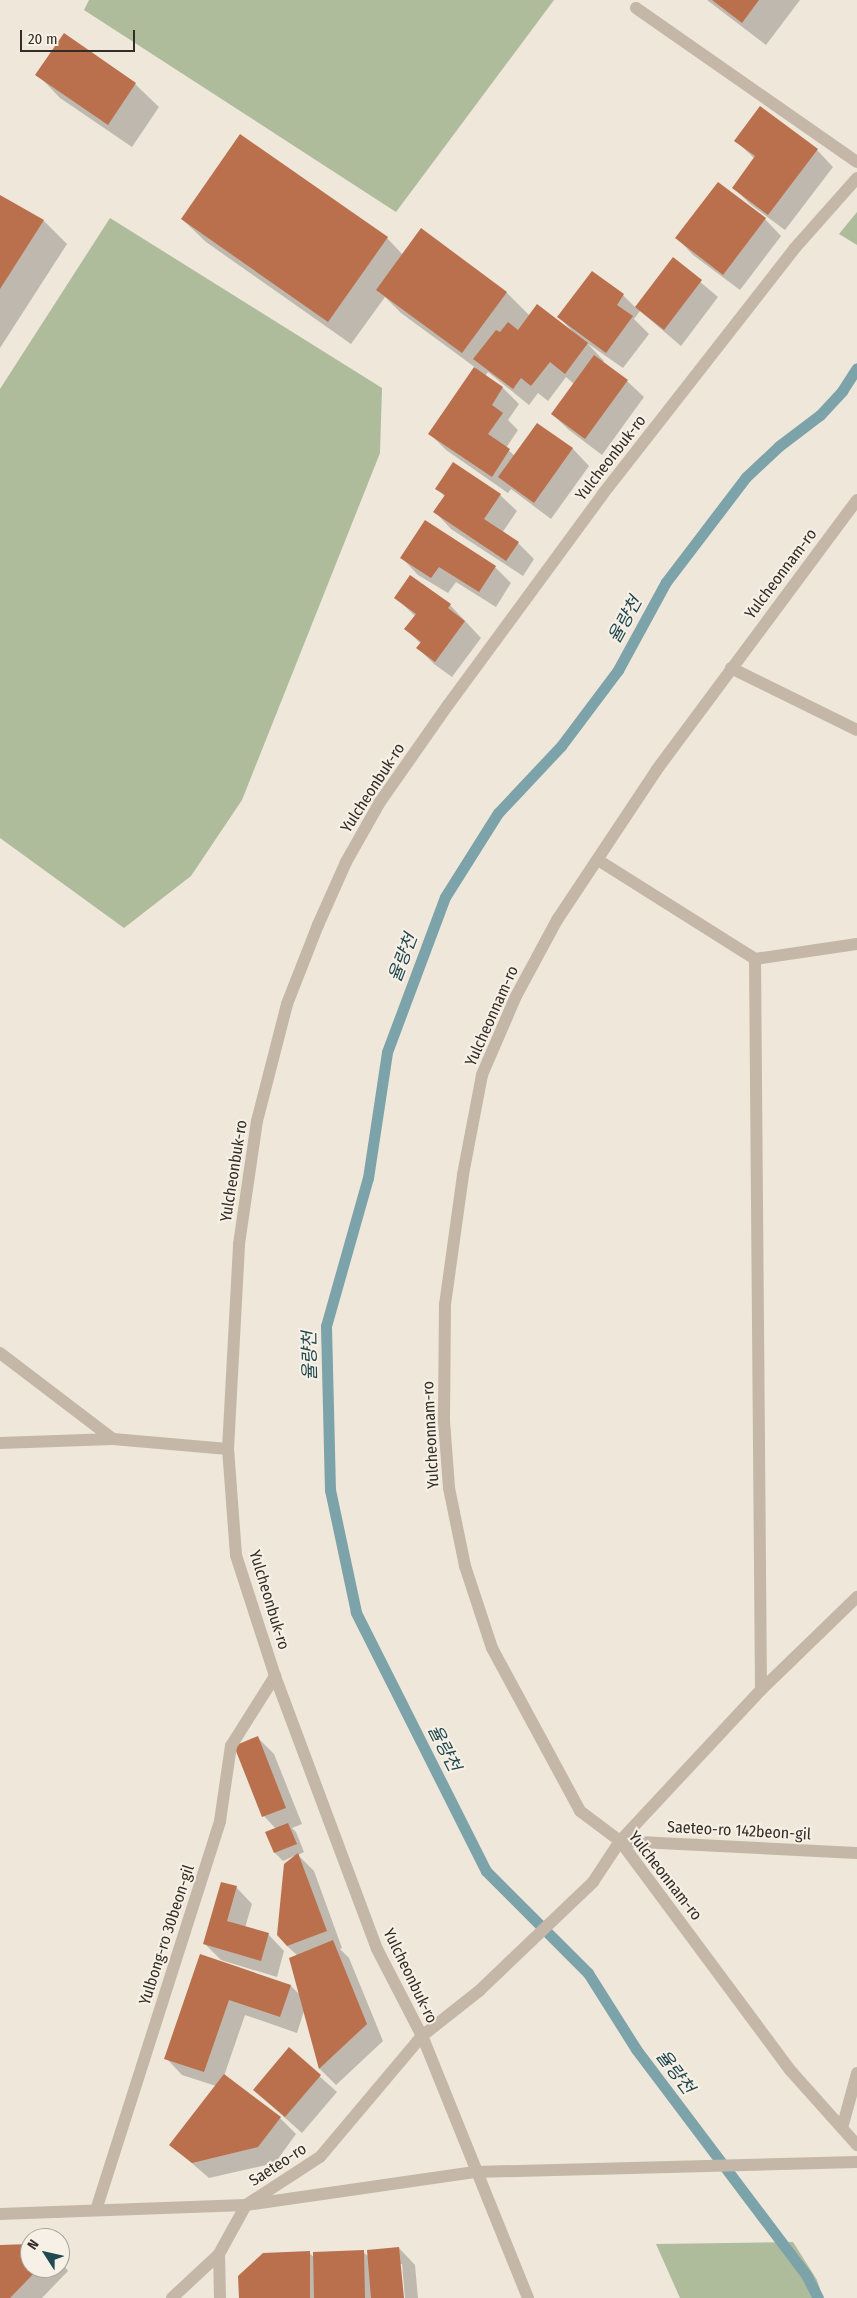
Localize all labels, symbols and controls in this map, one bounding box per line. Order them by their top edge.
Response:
scale bar [22,20,138,52]
text: 20 m [28,30,58,48]
street label: Yulcheonbuk-ro [572,412,650,504]
street label: Yulcheonnam-ro [741,525,821,623]
water label: 율량천 [604,593,646,647]
street label: Yulcheonbuk-ro [337,740,409,836]
water label: 율량천 [384,931,422,985]
street label: Yulcheonnam-ro [461,963,523,1069]
street label: Yulcheonbuk-ro [216,1119,252,1223]
water label: 율량천 [299,1331,321,1381]
street label: Yulcheonnam-ro [419,1381,443,1489]
street label: Yulcheonbuk-ro [245,1548,293,1652]
water label: 율량천 [423,1721,465,1775]
street label: Saeteo-ro 142beon-gil [667,1818,811,1844]
street label: Yulcheonnam-ro [624,1828,706,1924]
street label: Yulbong-ro 30beon-gil [135,1863,199,2007]
street label: Yulcheonbuk-ro [379,1926,441,2026]
water label: 율량천 [651,2046,699,2098]
street label: Saeteo-ro [246,2139,310,2191]
north arrow [20,2228,70,2278]
text: N [24,2236,42,2253]

